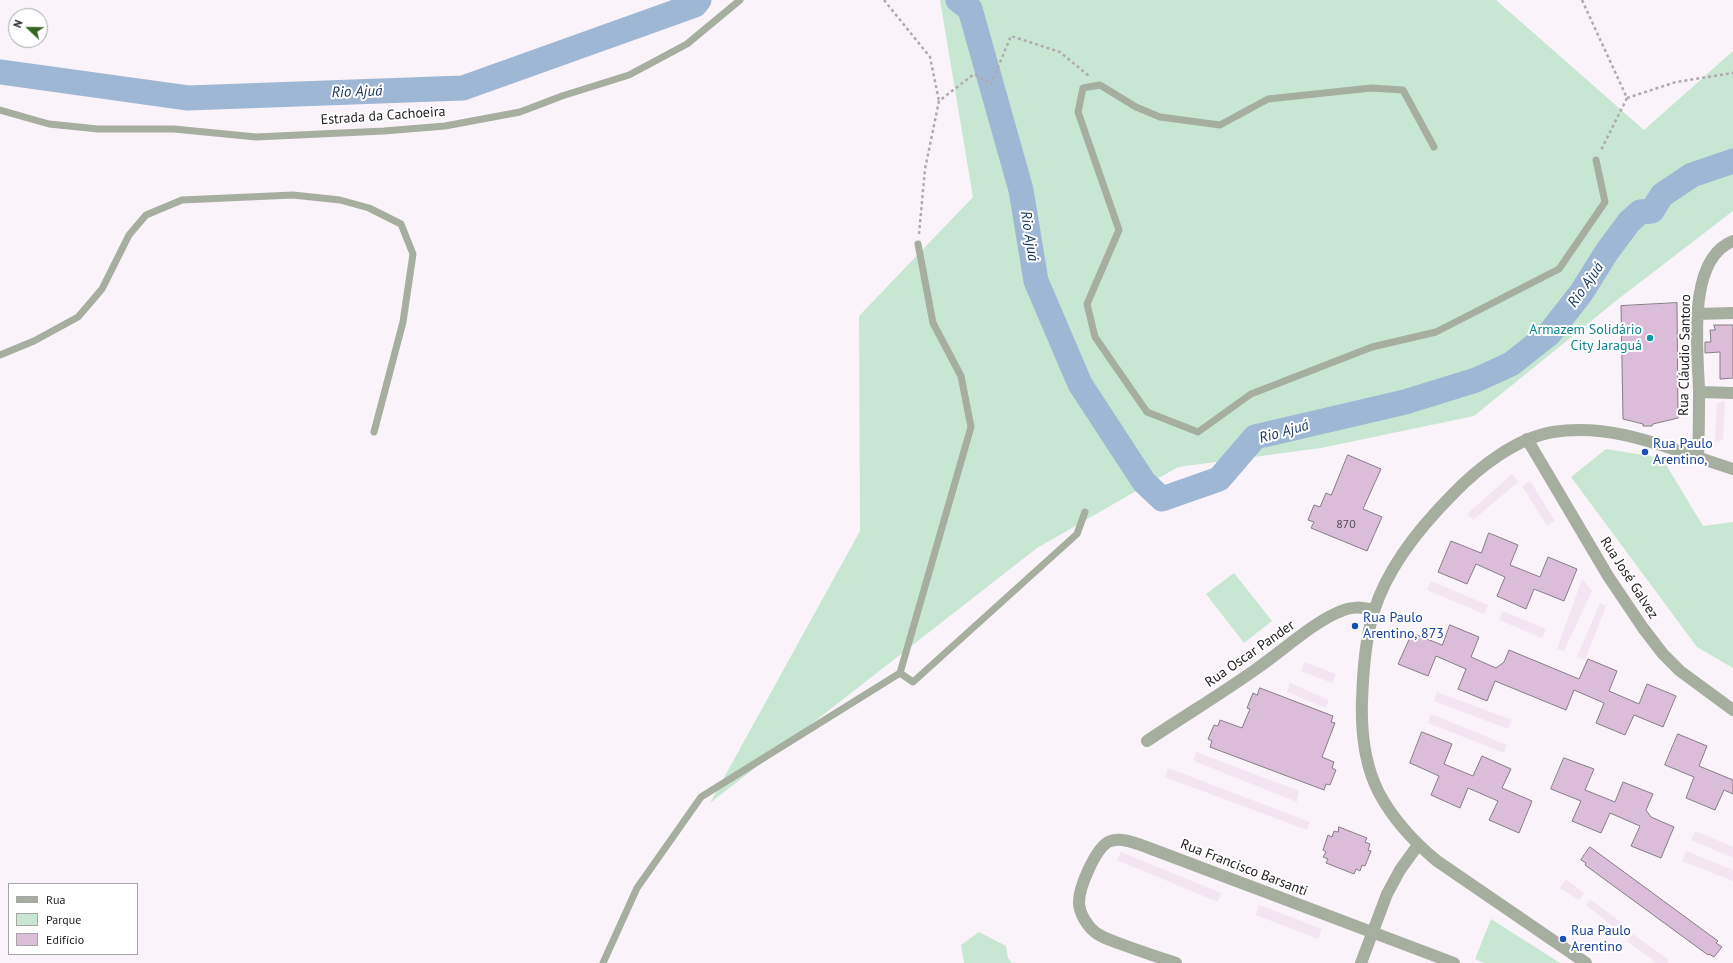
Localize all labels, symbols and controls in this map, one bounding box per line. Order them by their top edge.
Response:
north arrow [8,8,48,48]
text: N [10,18,26,30]
water label: Rio Ajuá [331,82,383,102]
street label: Estrada da Cachoeira [320,103,446,129]
water label: Rio Ajuá [1016,210,1042,262]
water label: Rio Ajuá [1564,259,1608,311]
street label: Rua Cláudio Santoro [1676,294,1694,416]
place label: Armazem Solidário City Jaraguá [1529,322,1642,354]
marker: Armazem Solidário City Jaraguá [1645,333,1655,343]
water label: Rio Ajuá [1257,416,1311,448]
place label: Rua Paulo Arentino, [1653,436,1713,468]
marker: Rua Paulo Arentino, [1640,447,1650,457]
house number: 870 [1336,518,1356,532]
street label: Rua José Galvez [1596,534,1662,622]
place label: Rua Paulo Arentino, 873 [1363,610,1444,642]
street label: Rua Oscar Pander [1202,617,1298,691]
marker: Rua Paulo Arentino, 873 [1350,621,1360,631]
street label: Rua Francisco Barsanti [1178,836,1310,900]
legend [8,883,138,955]
text: Rua [46,892,65,907]
text: Parque [46,912,81,927]
place label: Rua Paulo Arentino [1571,923,1631,956]
text: Edifício [46,932,84,947]
marker: Rua Paulo Arentino [1558,934,1568,944]

